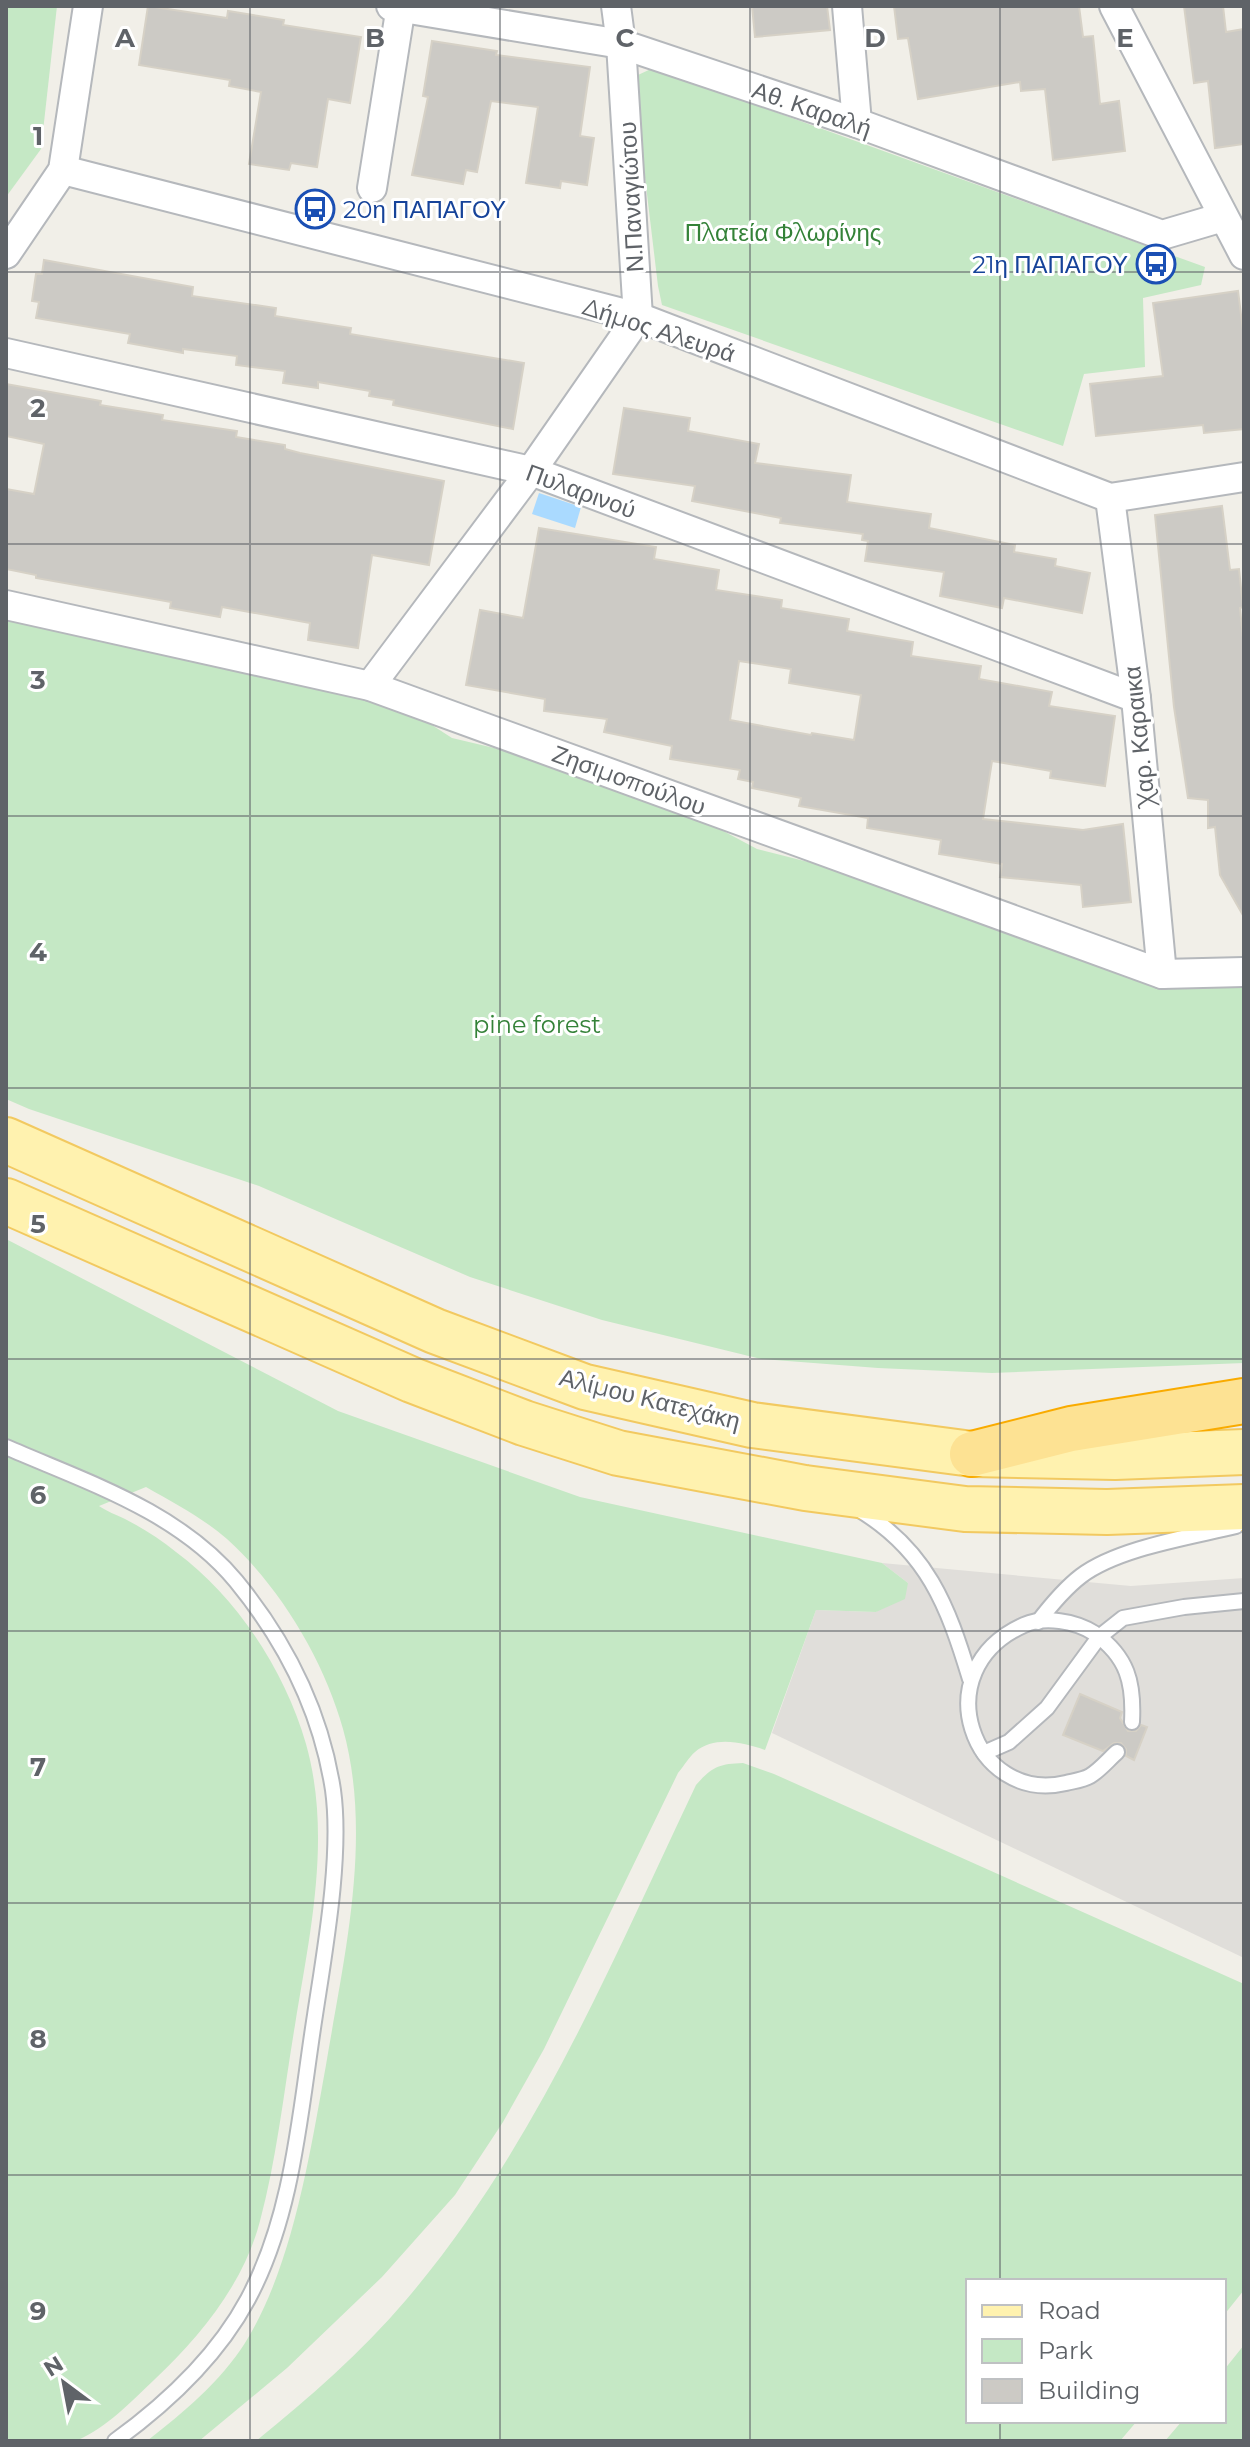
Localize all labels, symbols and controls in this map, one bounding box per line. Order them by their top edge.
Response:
text: A [114,22,136,54]
text: B [365,22,385,54]
text: C [616,22,635,54]
text: D [864,22,886,54]
text: E [1116,22,1134,54]
street label: Αθ. Καραλή [749,75,875,143]
text: 1 [33,120,43,152]
street label: Ν.Παναγιώτου [613,121,649,273]
bus stop icon: 20η ΠΑΠΑΓΟΥ [294,188,336,230]
place label: 20η ΠΑΠΑΓΟΥ [343,195,506,224]
park label: Πλατεία Φλωρίνης [685,218,881,247]
bus stop icon: 21η ΠΑΠΑΓΟΥ [1135,243,1177,285]
place label: 21η ΠΑΠΑΓΟΥ [972,250,1128,279]
street label: Δήμος Αλευρά [579,292,739,368]
text: 2 [30,392,46,424]
street label: Πυλαρινού [522,458,640,524]
text: 3 [29,664,46,696]
street label: Χαρ. Καραικα [1117,665,1161,810]
street label: Ζησιμοπούλου [548,739,710,821]
text: 4 [29,936,47,968]
park label: pine forest [473,1010,601,1039]
text: 5 [30,1208,46,1240]
street label: Αλίμου Κατεχάκη [557,1363,743,1435]
text: 6 [30,1479,47,1511]
text: 7 [30,1751,46,1783]
text: 8 [29,2023,47,2055]
legend [966,2279,1226,2423]
text: 9 [30,2295,46,2327]
text: Road [1038,2296,1101,2325]
text: Park [1038,2336,1093,2365]
north arrow [24,2343,104,2423]
text: N [39,2350,68,2383]
text: Building [1038,2376,1141,2405]

